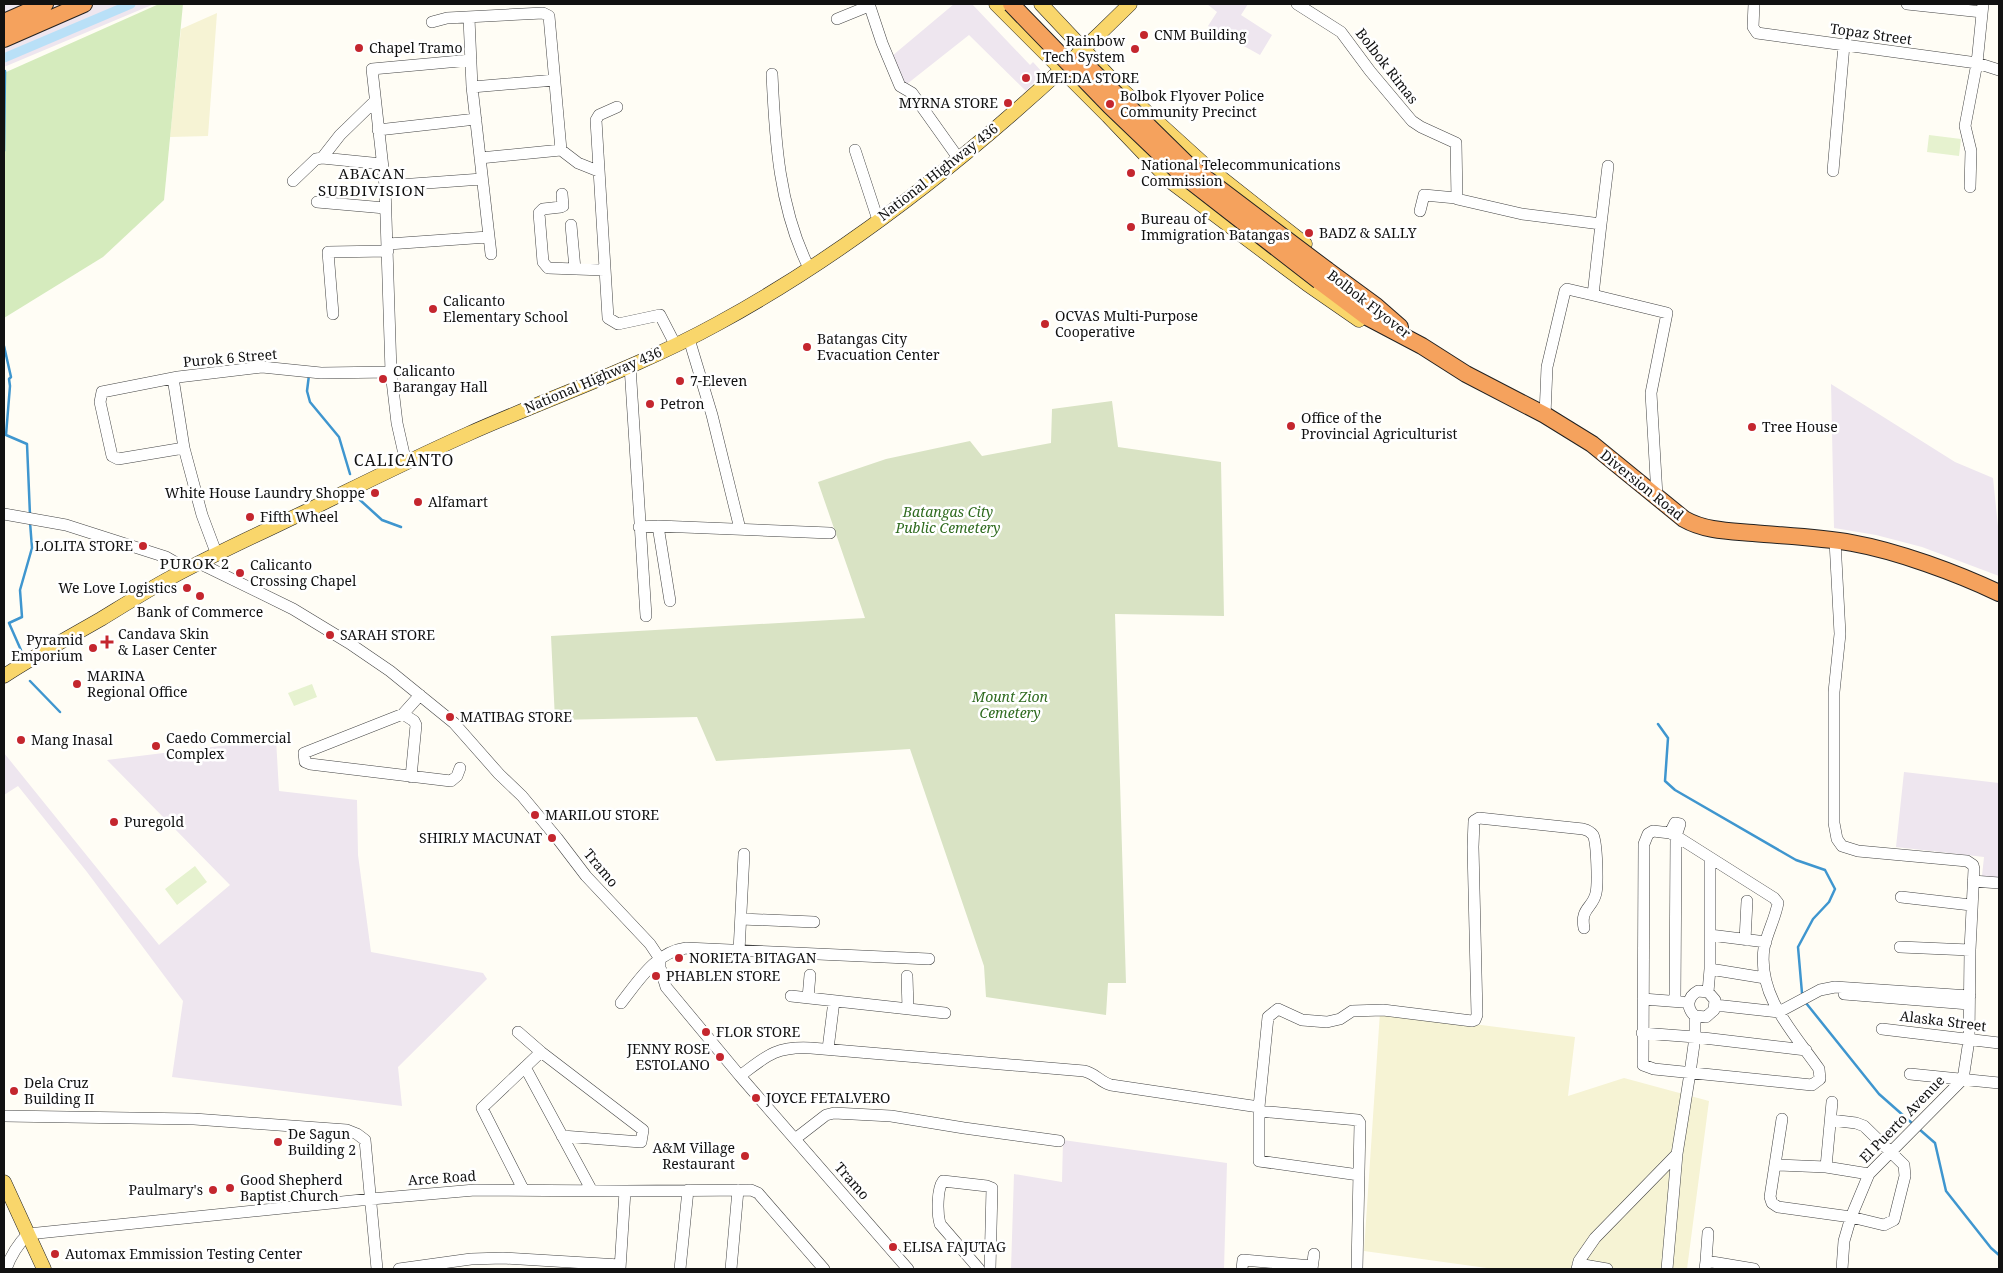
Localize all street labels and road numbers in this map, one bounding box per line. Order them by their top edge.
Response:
street label: Topaz Street [1829,18,1913,49]
street label: Bolbok Rimas [1352,24,1423,107]
street label: National Highway 436 [874,119,1002,225]
street label: Bolbok Flyover [1324,265,1415,342]
street label: National Highway 436 [521,342,665,417]
street label: Purok 6 Street [182,344,278,371]
street label: Diversion Road [1597,445,1688,524]
street label: Tramo [580,845,623,891]
street label: Alaska Street [1899,1006,1988,1035]
street label: El Puerto Avenue [1855,1071,1948,1167]
street label: Tramo [831,1158,874,1204]
street label: Arce Road [407,1166,477,1189]

